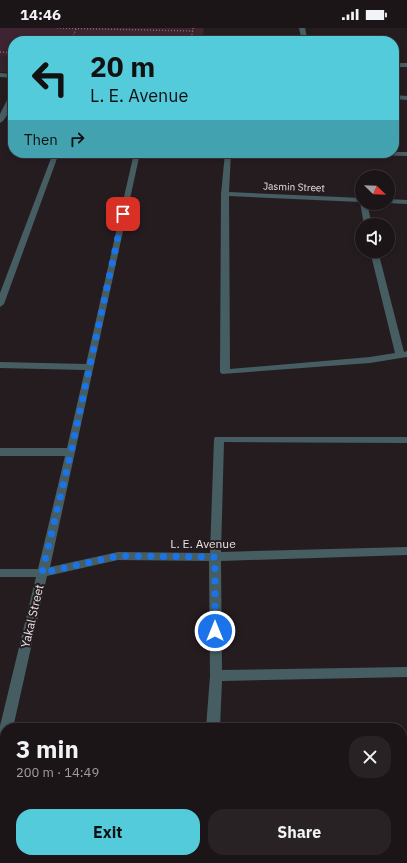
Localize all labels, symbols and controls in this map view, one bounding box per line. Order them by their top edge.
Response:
text: 14:46 [20,5,61,24]
text: 20 m [90,48,155,85]
icon: left [24,52,76,104]
text: L. E. Avenue [90,84,188,107]
icon: right [66,128,88,150]
text: Then [24,130,58,149]
north arrow [355,170,395,210]
map controls [355,170,395,258]
street label: Jasmin Street [263,179,326,195]
pin [106,197,140,231]
icon: arrive [112,203,134,225]
button: sound [355,218,395,258]
street label: L. E. Avenue [170,536,236,551]
street label: Yakal Street [17,583,47,649]
position arrow [194,610,236,652]
text: 3 min [16,733,79,765]
button: close [349,736,391,778]
text: 200 m · 14:49 [16,764,99,781]
button: Exit [16,809,200,855]
button: Share [208,809,391,855]

